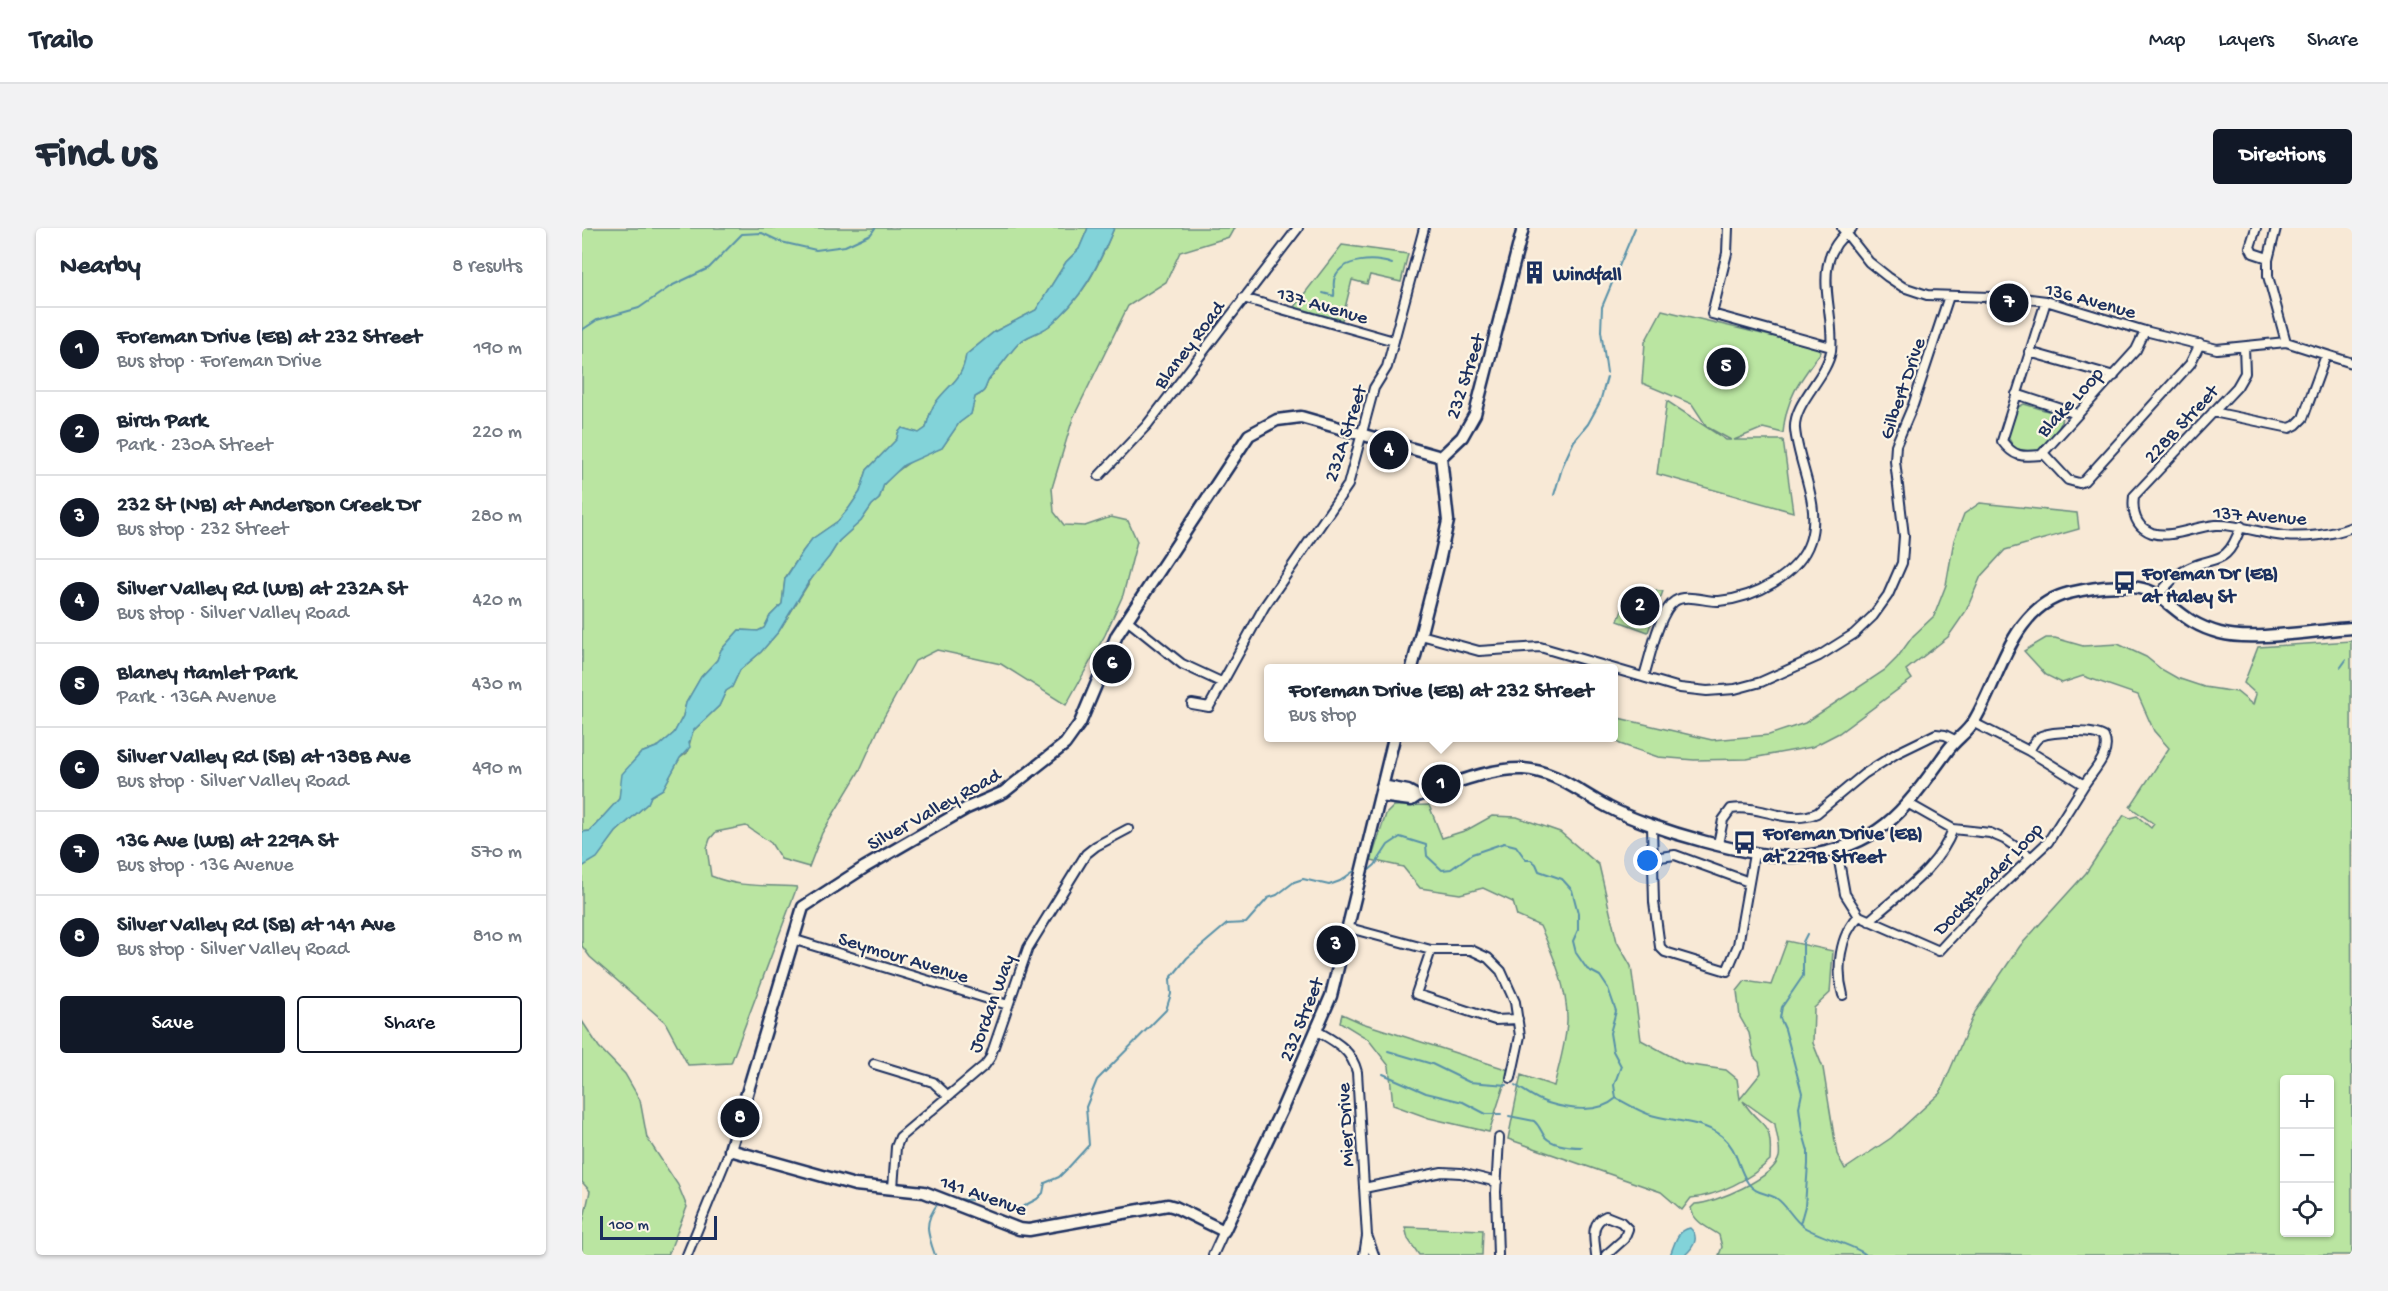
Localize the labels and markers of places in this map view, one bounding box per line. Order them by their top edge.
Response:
building icon: Windfall [1522,260,1548,286]
place label: Windfall [1552,265,1622,288]
pin: 7 [1990,280,2028,326]
pin: 5 [1706,344,1746,390]
pin: 4 [1370,428,1408,472]
place label: Foreman Dr (EB) at Haley St [2141,564,2278,610]
bus stop icon: Foreman Dr (EB) at Haley St [2111,570,2137,596]
pin: 2 [1620,584,1660,628]
pin: 6 [1092,642,1132,686]
pin: 1 [1422,762,1460,806]
place label: Foreman Drive (EB) at 229B Street [1762,824,1923,870]
bus stop icon: Foreman Drive (EB) at 229B Street [1732,830,1758,856]
pin: 3 [1316,922,1356,968]
pin: 8 [720,1096,760,1140]

